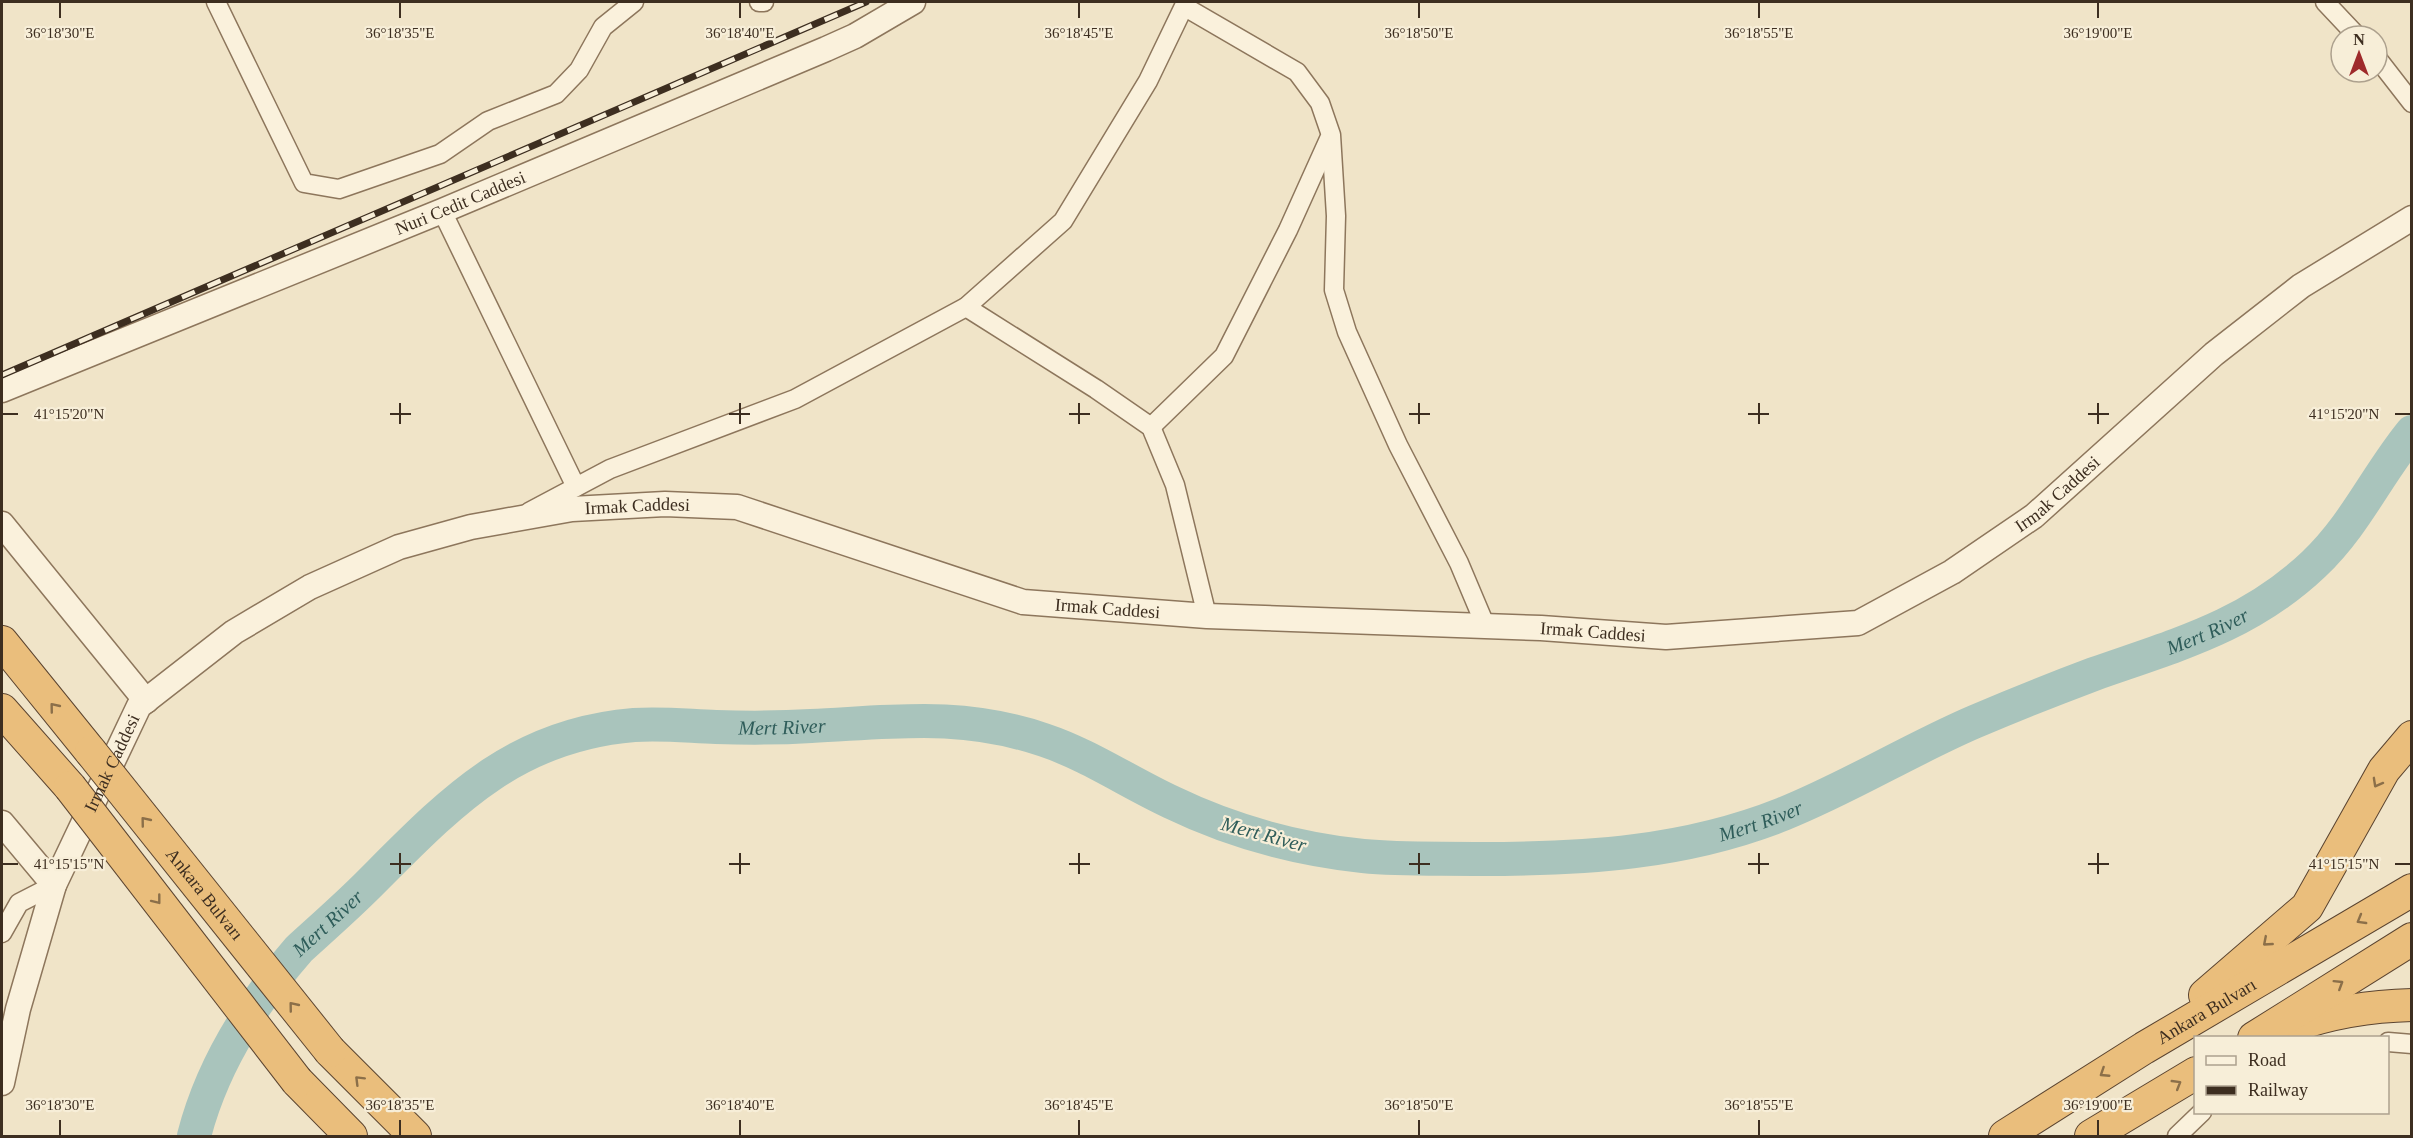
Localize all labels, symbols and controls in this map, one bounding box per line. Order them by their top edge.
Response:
north arrow [2329,24,2389,84]
text: 36°18'30"E [26,25,95,41]
text: 36°18'35"E [366,25,435,41]
text: 36°18'40"E [706,25,775,41]
text: 36°18'45"E [1045,25,1114,41]
text: 36°18'50"E [1385,25,1454,41]
text: 36°18'55"E [1725,25,1794,41]
text: 36°19'00"E [2064,25,2133,41]
text: N [2353,31,2365,48]
street label: Nuri Cedit Caddesi [392,167,528,239]
text: 41°15'20"N [34,406,104,422]
text: 41°15'20"N [2309,406,2379,422]
street label: Irmak Caddesi [2011,452,2104,536]
street label: Irmak Caddesi [584,494,690,518]
street label: Irmak Caddesi [1054,594,1161,622]
water label: Mert River [2162,604,2252,659]
street label: Irmak Caddesi [1540,618,1646,646]
one-way arrow [50,703,61,714]
street label: Irmak Caddesi [80,711,144,815]
water label: Mert River [737,714,826,739]
one-way arrow [2372,777,2384,788]
water label: Mert River [1715,796,1806,846]
water label: Mert River [1218,812,1309,856]
one-way arrow [142,816,153,827]
street label: Ankara Bulvarı [162,844,247,944]
text: 41°15'15"N [34,856,104,872]
text: 41°15'15"N [2309,856,2379,872]
water label: Mert River [287,885,367,961]
one-way arrow [149,893,160,904]
one-way arrow [2357,912,2367,924]
one-way arrow [2263,935,2274,946]
street label: Ankara Bulvarı [2153,974,2260,1048]
one-way arrow [2332,980,2343,991]
one-way arrow [290,1001,301,1012]
legend [2194,1036,2389,1114]
text: Road [2248,1050,2286,1070]
one-way arrow [2099,1066,2110,1077]
one-way arrow [355,1077,366,1088]
one-way arrow [2171,1080,2181,1092]
text: Railway [2248,1080,2308,1100]
text: 36°18'30"E [26,1097,95,1113]
text: 36°18'35"E [366,1097,435,1113]
text: 36°18'40"E [706,1097,775,1113]
text: 36°18'45"E [1045,1097,1114,1113]
text: 36°18'50"E [1385,1097,1454,1113]
text: 36°18'55"E [1725,1097,1794,1113]
text: 36°19'00"E [2064,1097,2133,1113]

